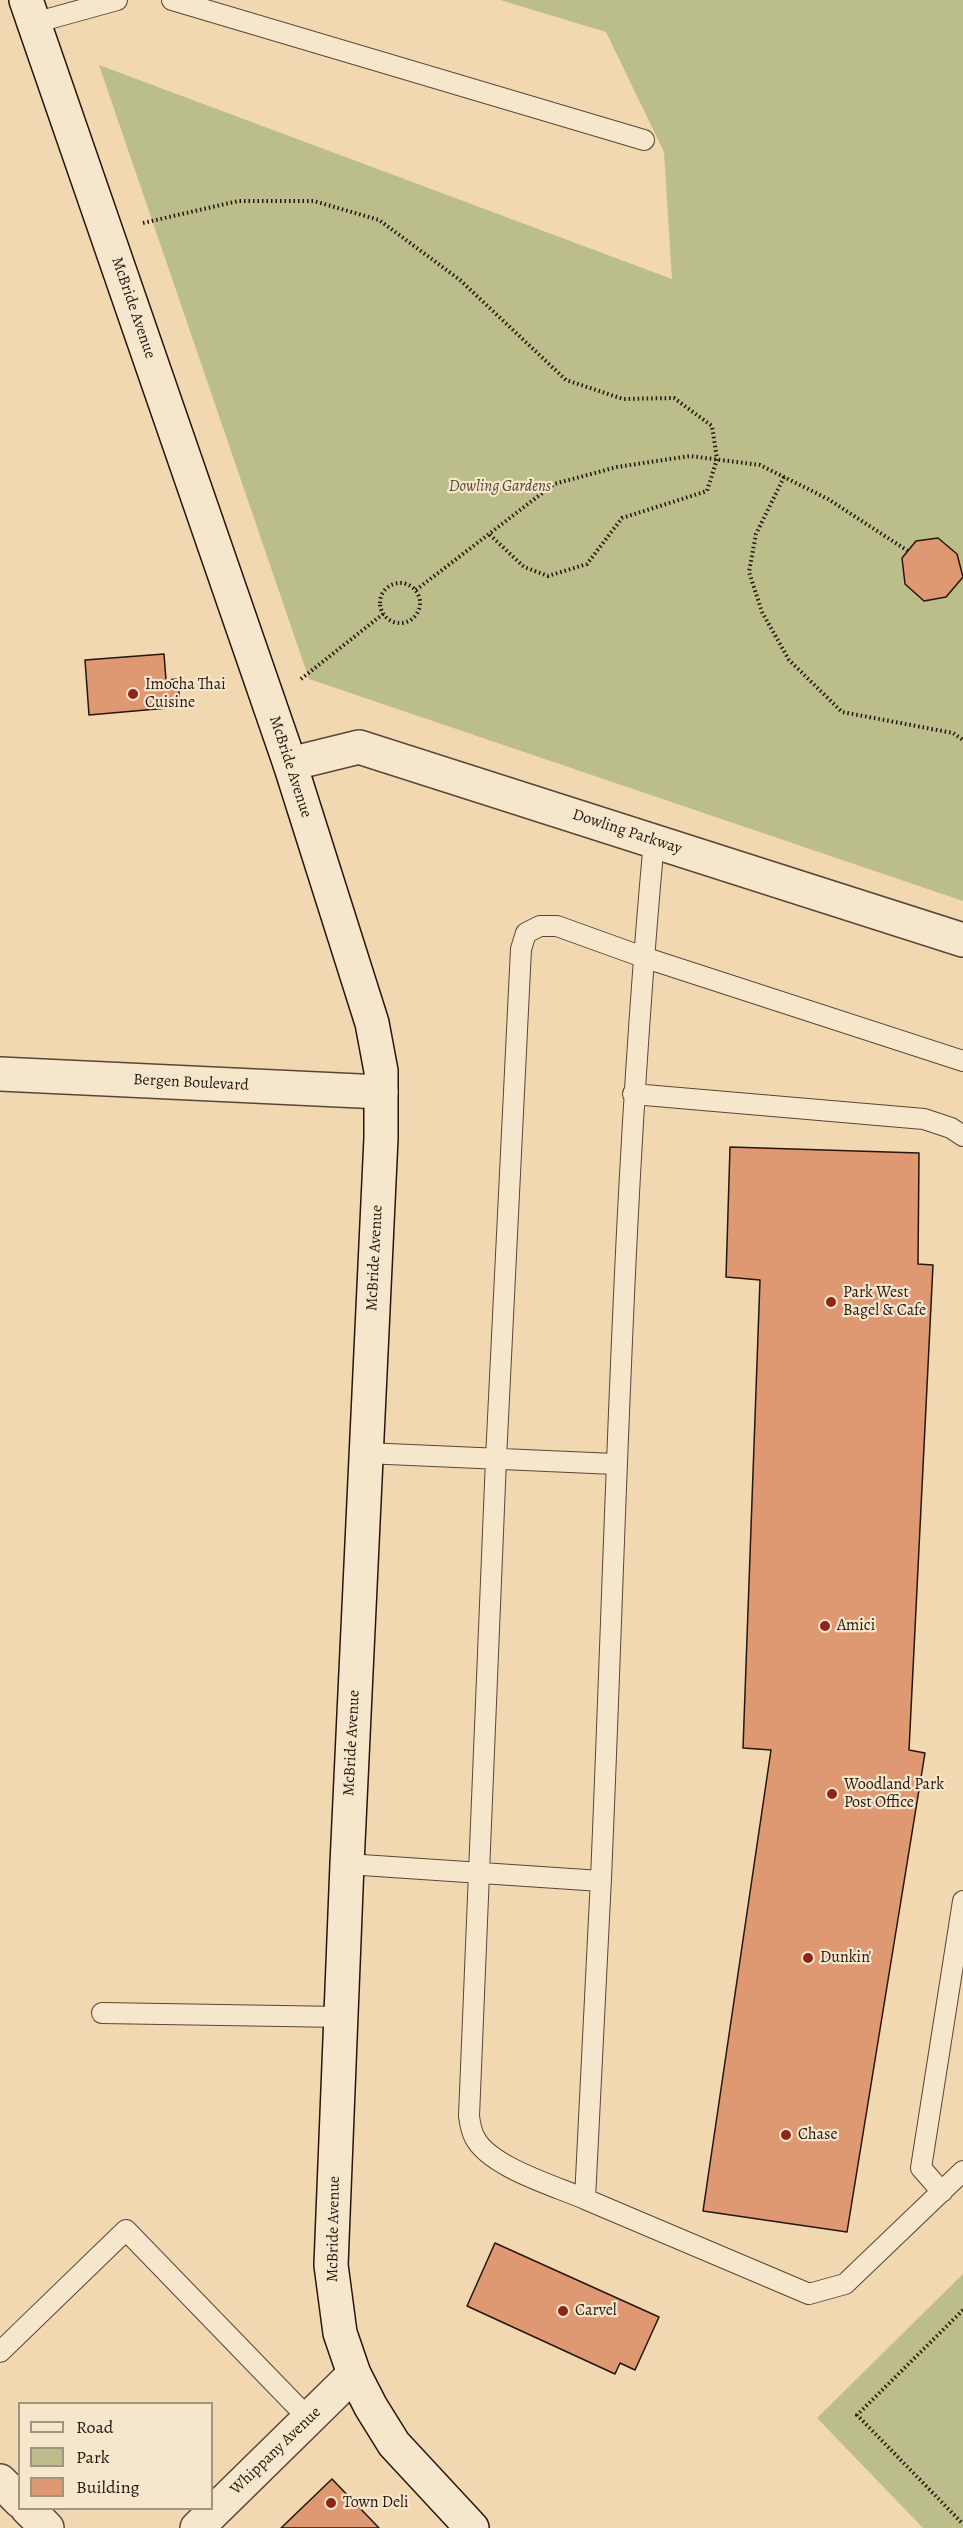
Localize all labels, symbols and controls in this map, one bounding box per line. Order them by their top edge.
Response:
street label: McBride Avenue [107,255,159,361]
park label: Dowling Gardens [449,477,551,497]
place label: Imocha Thai Cuisine [145,675,226,713]
marker: Imocha Thai Cuisine [126,687,140,701]
street label: McBride Avenue [264,714,316,820]
street label: Dowling Parkway [570,805,684,859]
street label: Bergen Boulevard [133,1070,249,1096]
street label: McBride Avenue [363,1204,387,1312]
place label: Park West Bagel & Cafe [843,1283,926,1321]
marker: Park West Bagel & Cafe [824,1295,838,1309]
place label: Amici [837,1616,875,1636]
marker: Amici [818,1619,832,1633]
street label: McBride Avenue [340,1689,364,1797]
place label: Woodland Park Post Office [844,1775,944,1813]
marker: Woodland Park Post Office [825,1787,839,1801]
place label: Dunkin' [820,1948,871,1968]
marker: Dunkin' [801,1951,815,1965]
place label: Chase [798,2125,838,2145]
marker: Chase [779,2128,793,2142]
street label: McBride Avenue [323,2176,345,2282]
place label: Carvel [575,2301,617,2321]
marker: Carvel [556,2304,570,2318]
legend [18,2402,213,2510]
street label: Whippany Avenue [227,2403,325,2499]
text: Road [76,2415,113,2439]
text: Park [76,2445,110,2469]
text: Building [76,2475,140,2499]
place label: Town Deli [343,2493,409,2513]
marker: Town Deli [324,2496,338,2510]

